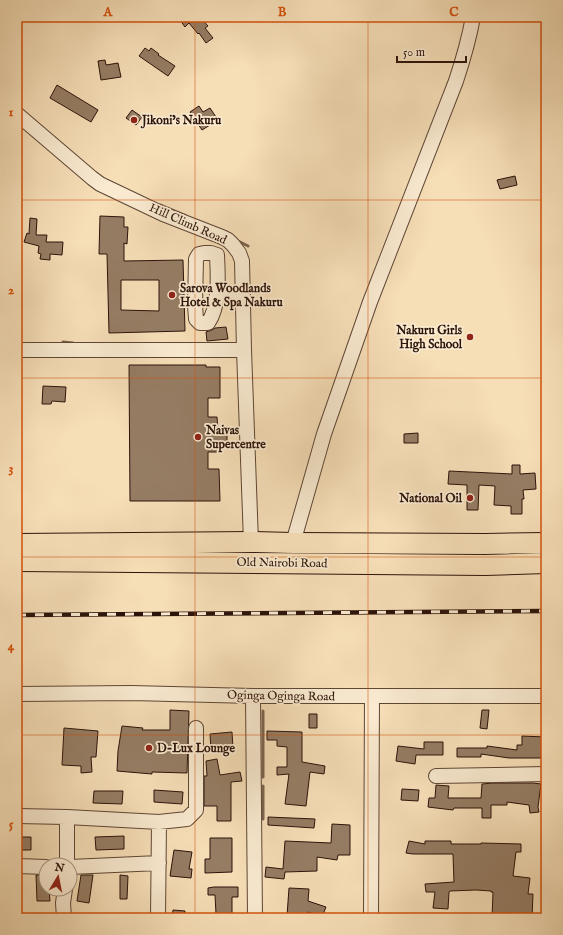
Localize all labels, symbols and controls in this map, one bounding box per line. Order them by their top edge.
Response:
text: A [103,4,114,21]
text: B [278,4,287,21]
text: C [449,4,459,21]
scale bar [397,38,466,64]
text: 50 m [403,45,425,60]
text: 1 [9,104,14,121]
place label: Jikoni’s Nakuru [140,113,222,129]
marker: Jikoni’s Nakuru [129,115,139,125]
street label: Hill Climb Road [147,200,230,248]
place label: Sarova Woodlands Hotel & Spa Nakuru [180,281,283,311]
text: 2 [8,282,14,299]
marker: Sarova Woodlands Hotel & Spa Nakuru [167,290,177,300]
place label: Nakuru Girls High School [395,323,463,353]
marker: Nakuru Girls High School [465,332,475,342]
place label: Naivas Supercentre [205,423,266,453]
marker: Naivas Supercentre [193,432,203,442]
text: 3 [9,460,14,477]
place label: National Oil [398,491,463,506]
marker: National Oil [465,493,475,503]
street label: Old Nairobi Road [236,555,328,571]
text: 4 [8,638,15,655]
street label: Oginga Oginga Road [227,688,336,704]
place label: D-Lux Lounge [157,741,236,757]
marker: D-Lux Lounge [144,743,154,753]
text: 5 [9,816,14,833]
north arrow [38,857,78,897]
text: N [53,860,66,876]

